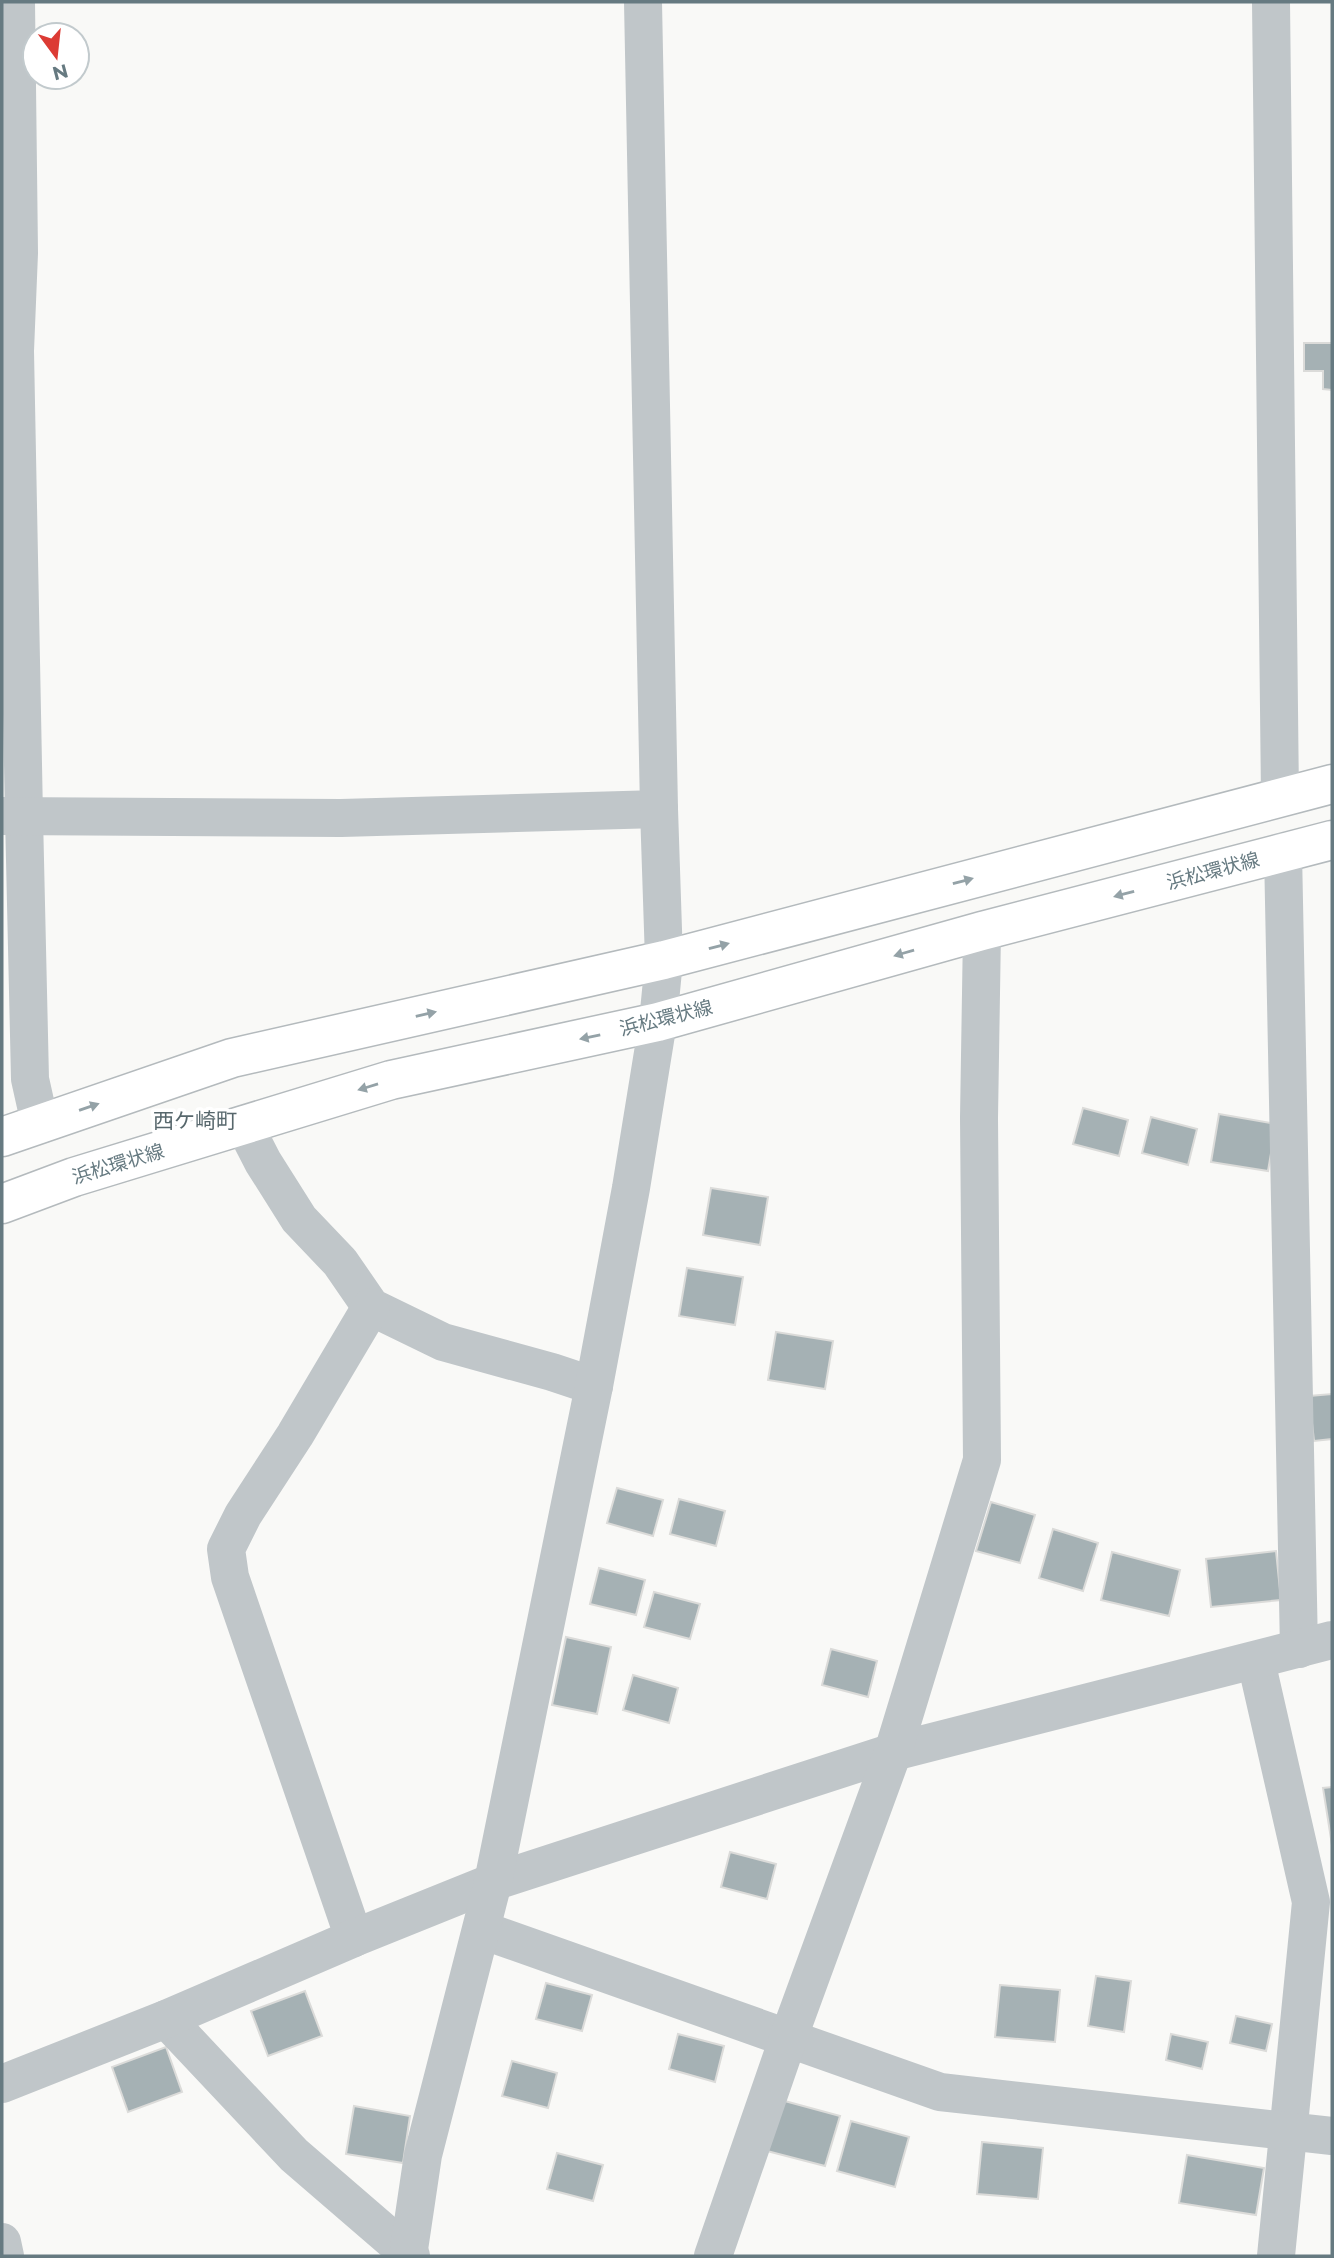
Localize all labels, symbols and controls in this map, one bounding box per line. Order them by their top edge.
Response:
north arrow [21,21,91,91]
text: N [50,59,71,85]
street label: 浜松環状線 [1164,848,1262,894]
one-way arrow [952,875,974,886]
one-way arrow [1113,889,1135,900]
one-way arrow [709,940,731,951]
one-way arrow [893,948,915,959]
street label: 浜松環状線 [617,995,715,1041]
one-way arrow [415,1008,437,1019]
one-way arrow [579,1031,601,1042]
one-way arrow [357,1083,378,1093]
one-way arrow [79,1101,100,1112]
district label: 西ケ崎町 [153,1108,237,1133]
street label: 浜松環状線 [69,1139,167,1189]

